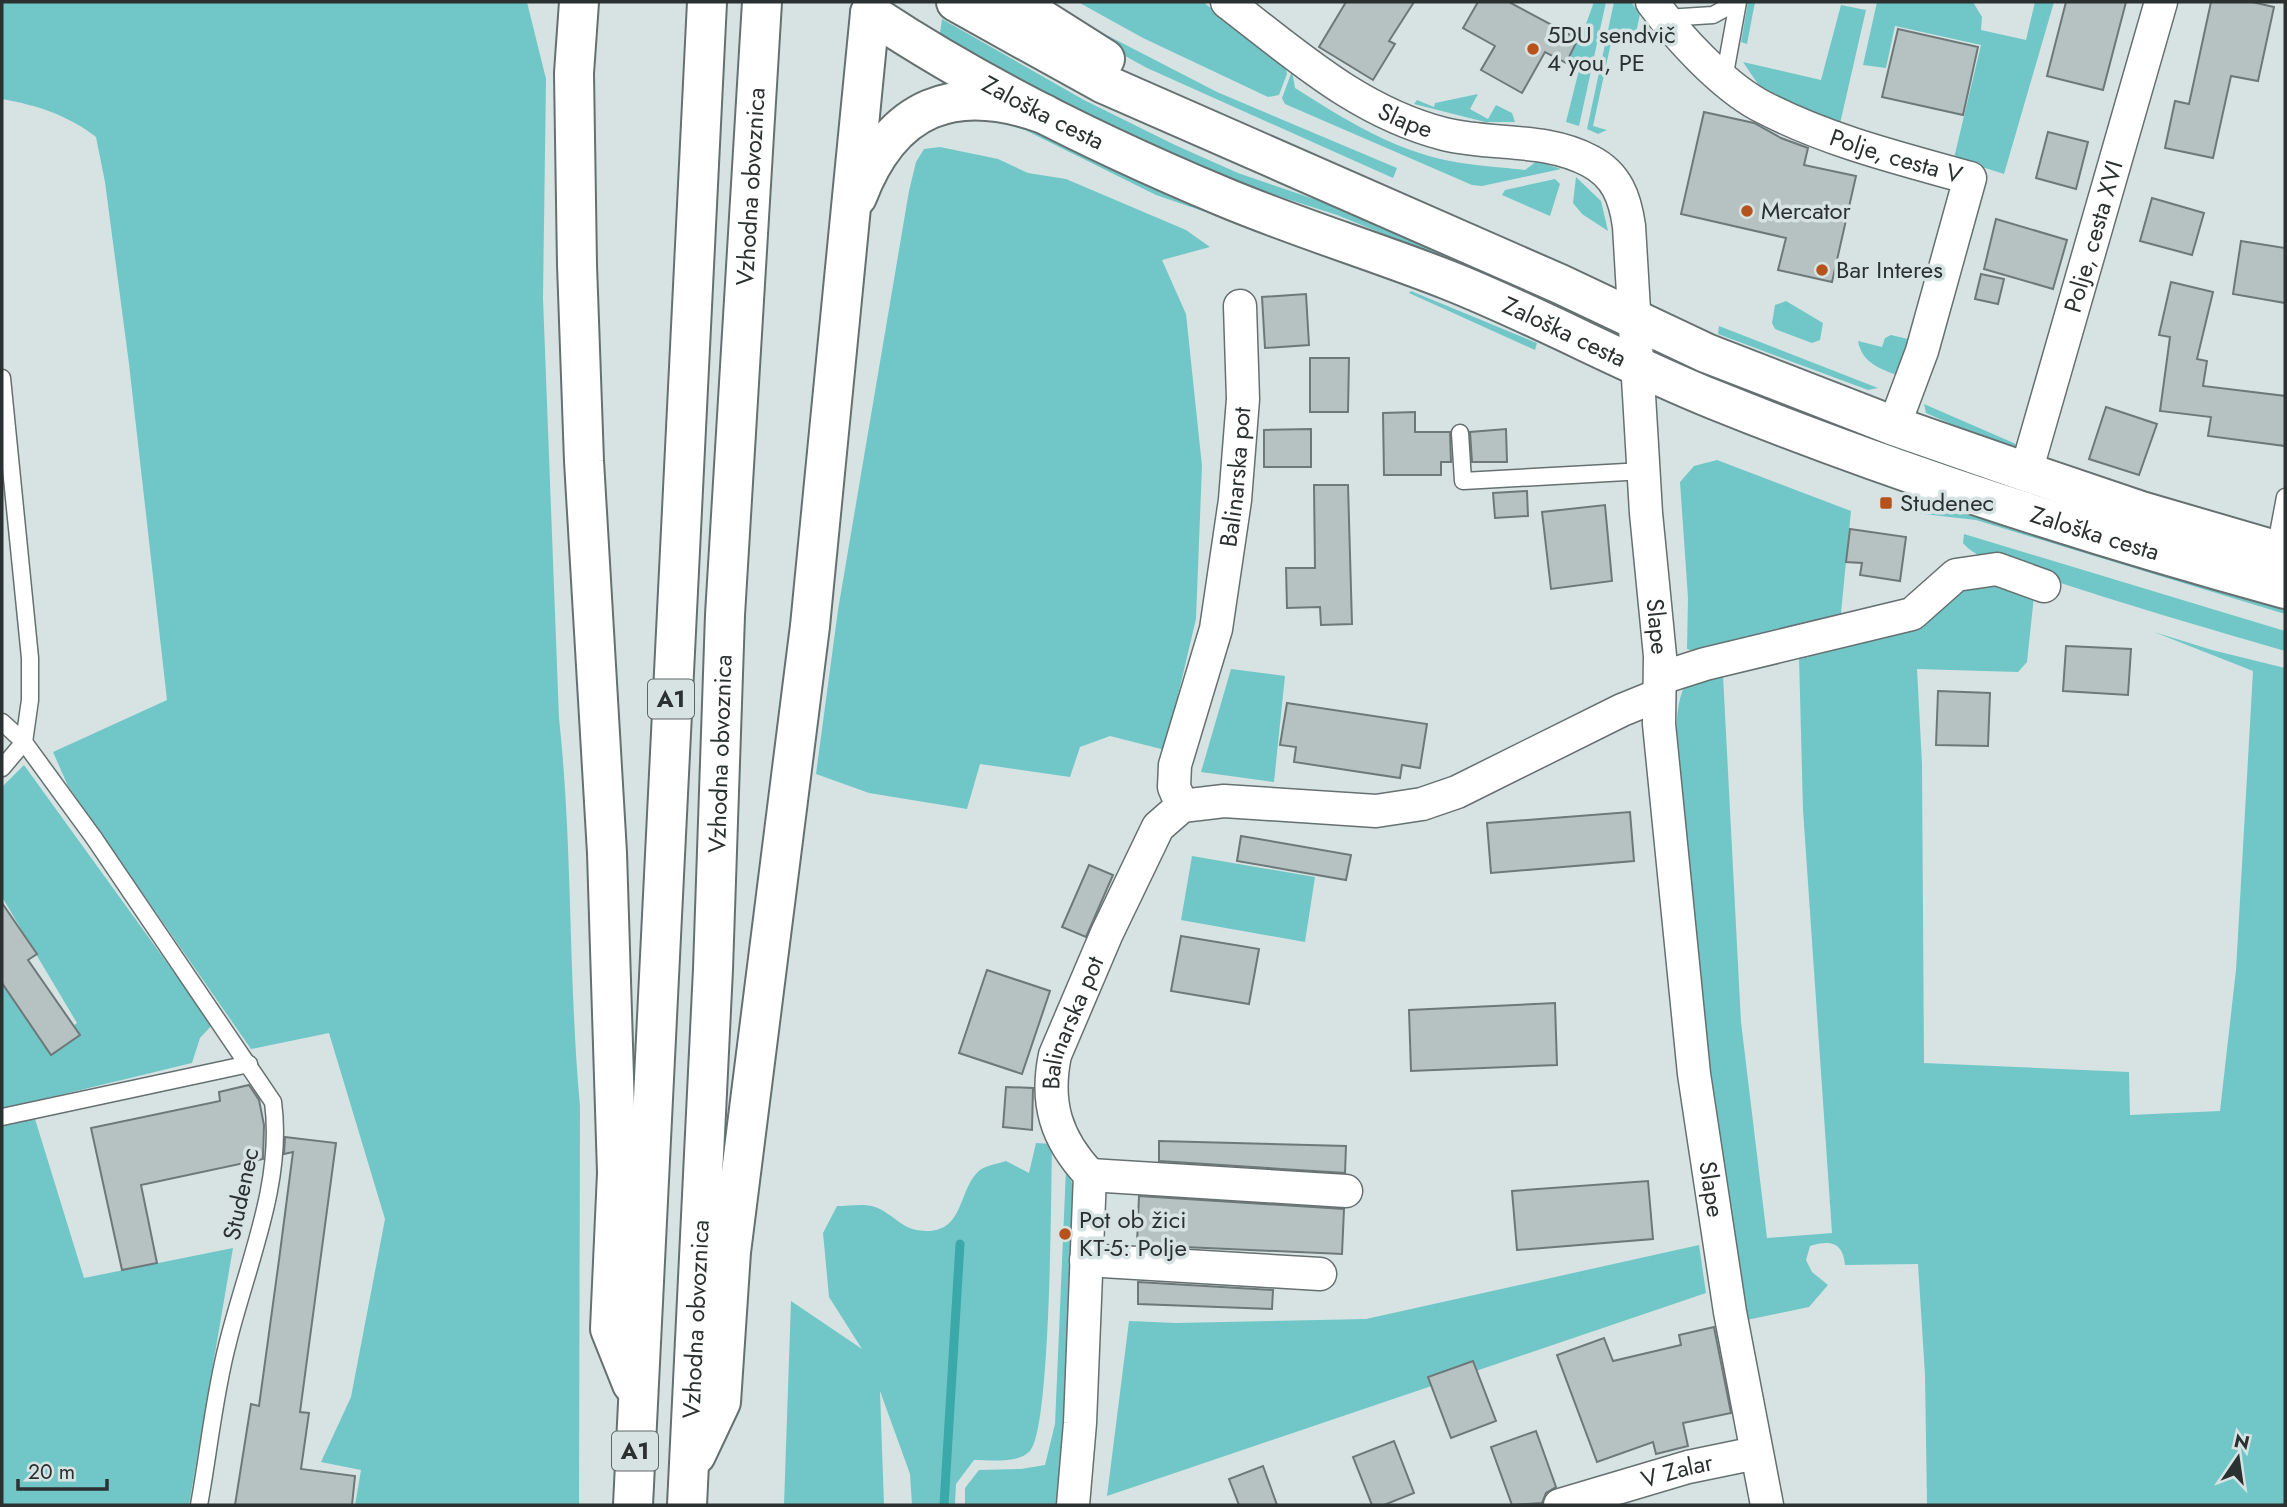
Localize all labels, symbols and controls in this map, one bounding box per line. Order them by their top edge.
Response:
place label: 5DU sendvič 4 you, PE [1547,17,1676,80]
marker: 5DU sendvič 4 you, PE [1525,41,1541,57]
street label: Zaloška cesta [976,67,1110,158]
street label: Vzhodna obvoznica [727,86,774,287]
street label: Slape [1372,93,1437,147]
street label: Polje, cesta V [1825,119,1966,192]
street label: Polje, cesta XVI [2055,156,2132,317]
place label: Mercator [1761,193,1852,228]
marker: Mercator [1739,203,1755,219]
place label: Bar Interes [1836,252,1943,287]
marker: Bar Interes [1814,262,1830,278]
street label: Zaloška cesta [1497,287,1632,376]
street label: Balinarska pot [1210,405,1259,549]
place label: Studenec [1900,485,1994,520]
marker: Studenec [1878,495,1894,511]
street label: Zaloška cesta [2026,497,2164,569]
street label: Slape [1637,597,1678,656]
street label: Vzhodna obvoznica [699,654,741,854]
road number: A1 [648,680,694,719]
street label: Balinarska pot [1033,950,1112,1090]
street label: Studenec [214,1144,267,1243]
street label: Slape [1690,1159,1733,1220]
place label: Pot ob žici KT-5: Polje [1079,1202,1187,1265]
street label: Vzhodna obvoznica [673,1219,718,1419]
marker: Pot ob žici KT-5: Polje [1057,1226,1073,1242]
north arrow [2203,1423,2273,1493]
text: N [2231,1427,2252,1457]
road number: A1 [612,1432,658,1470]
street label: V Zalar [1637,1444,1717,1497]
scale bar [18,1448,107,1492]
text: 20 m [28,1457,75,1487]

